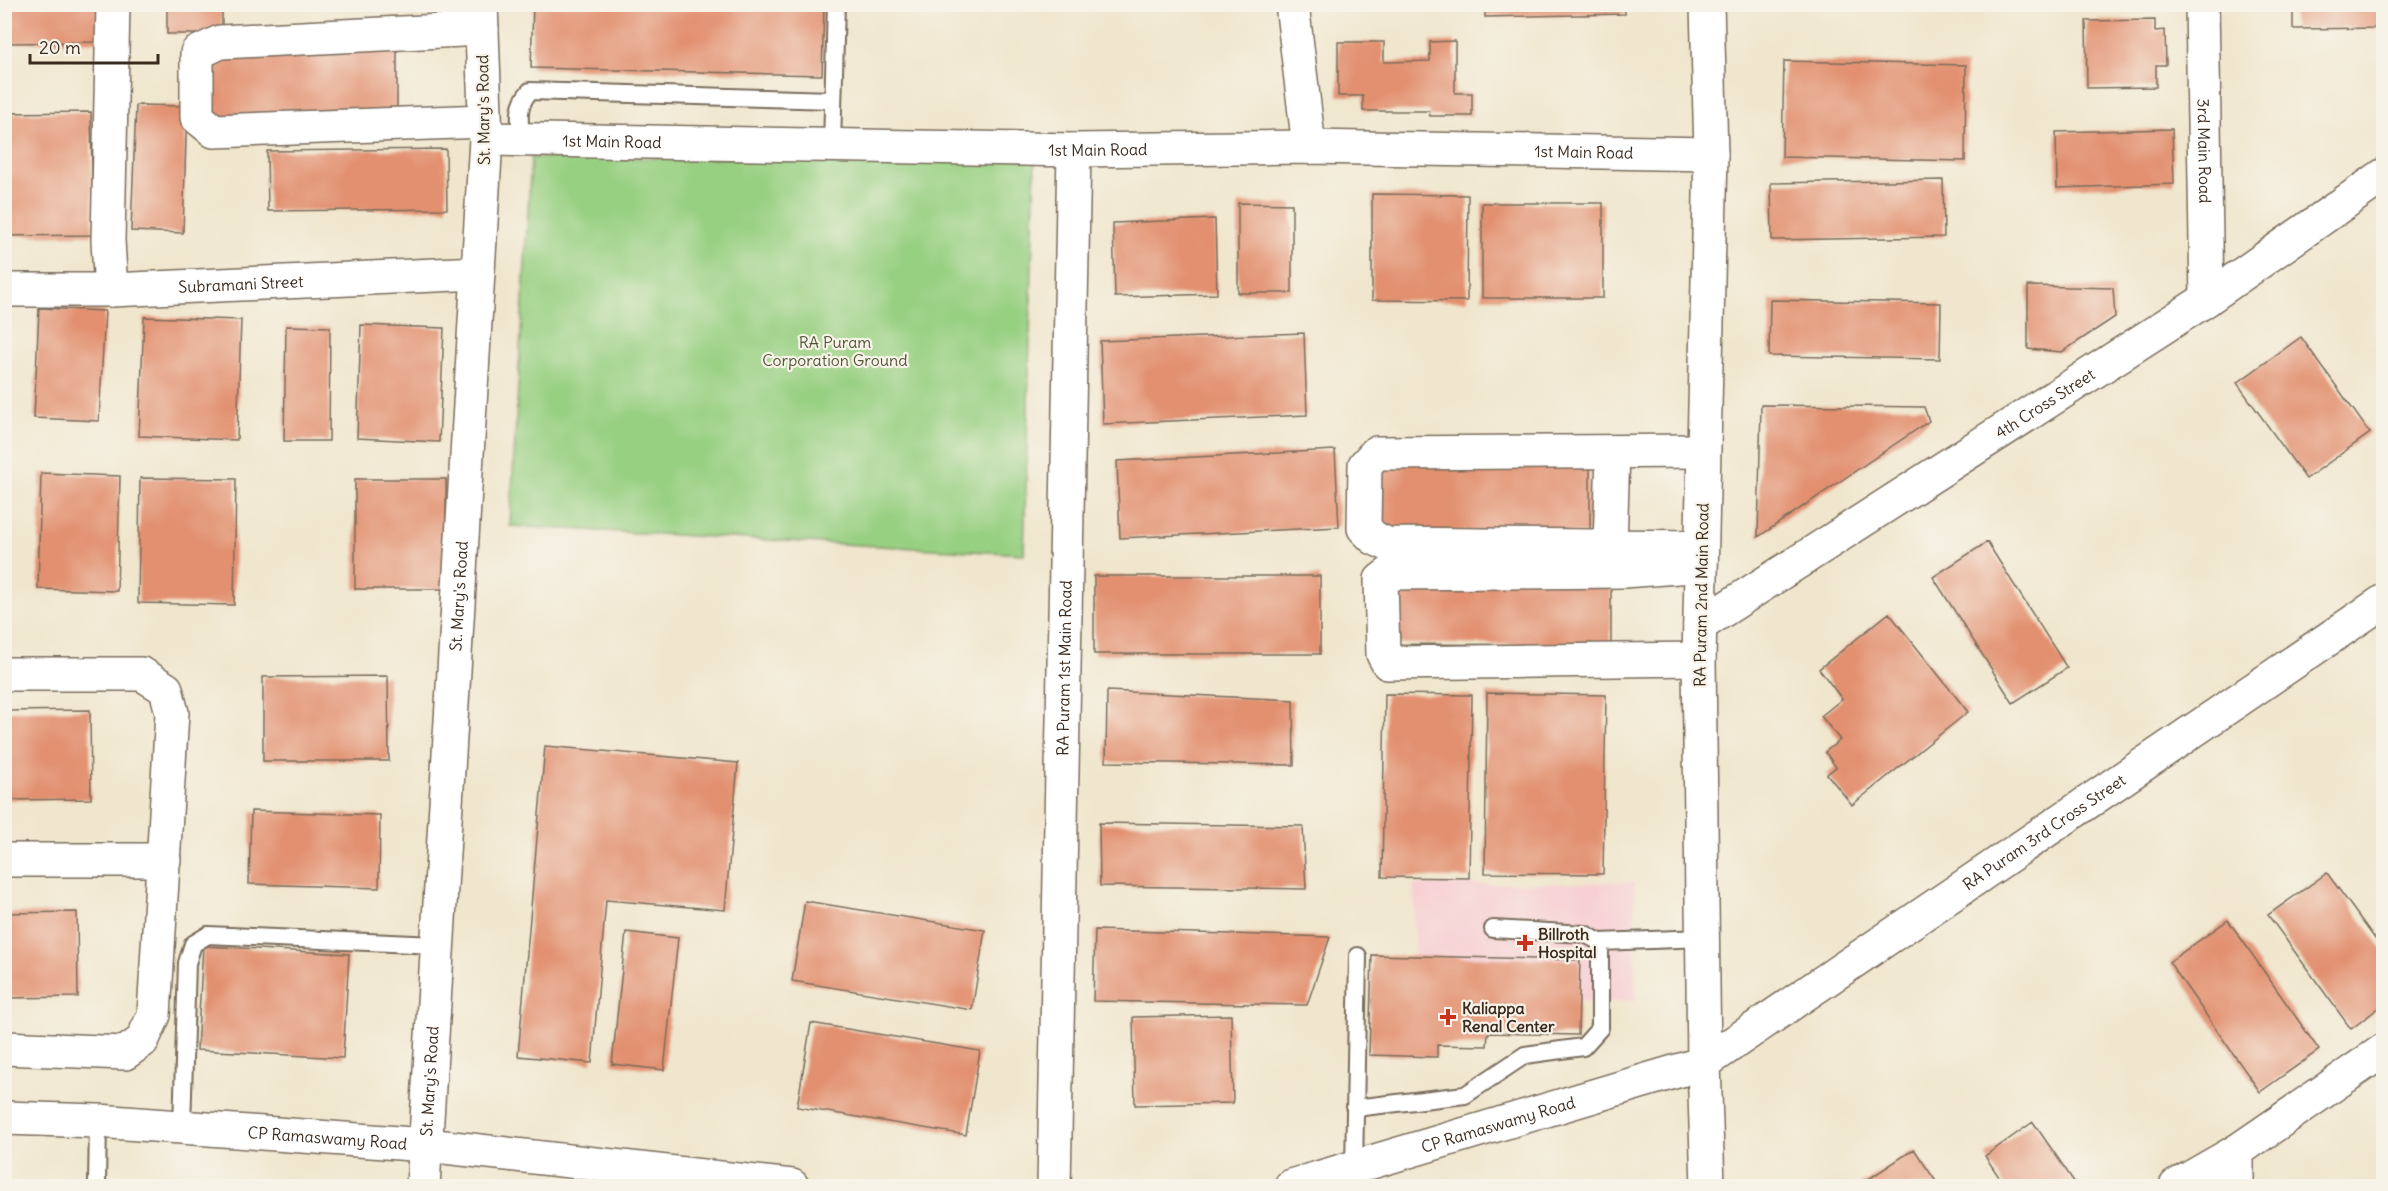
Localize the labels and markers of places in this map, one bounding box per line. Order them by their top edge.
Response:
place label: Billroth Hospital [1538,924,1597,963]
marker: Billroth Hospital [1516,934,1534,952]
place label: Kaliappa Renal Center [1462,998,1555,1036]
marker: Kaliappa Renal Center [1439,1008,1457,1026]

